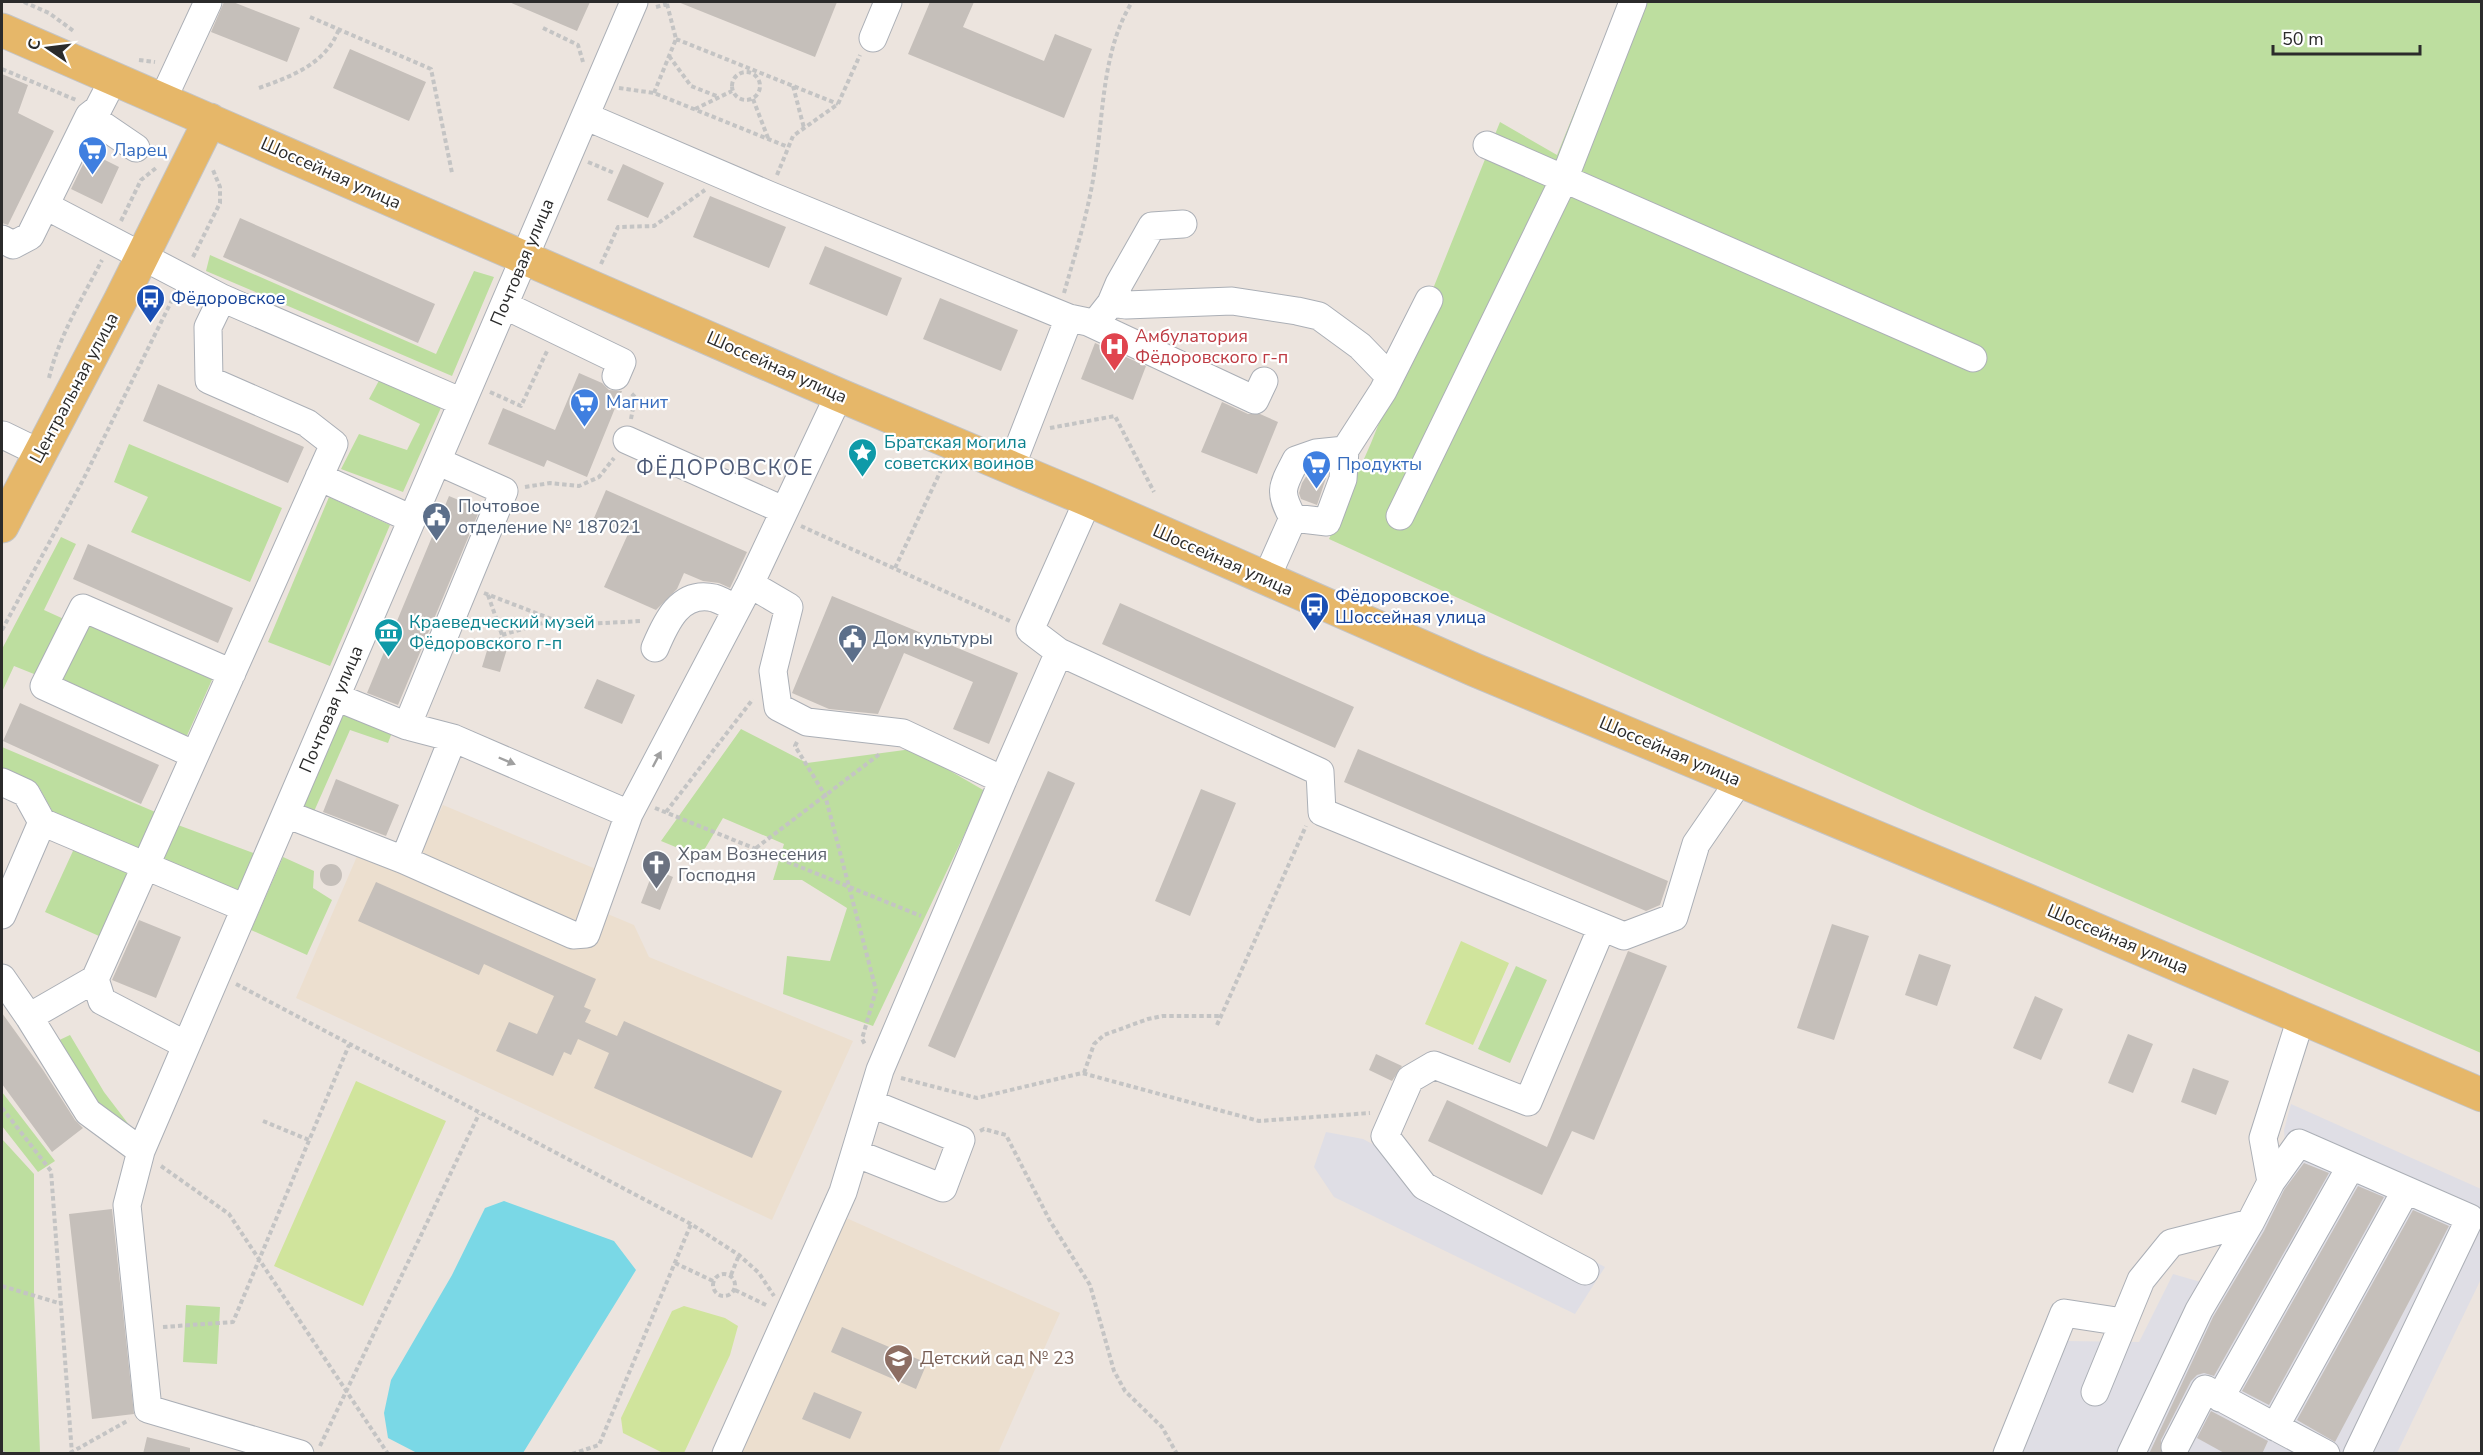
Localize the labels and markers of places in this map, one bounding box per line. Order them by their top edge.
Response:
supermarket icon: Ларец [76,134,108,176]
place label: Ларец [113,138,167,162]
bus stop icon: Фёдоровское [134,282,166,324]
place label: Фёдоровское [171,286,285,310]
place label: Амбулатория Фёдоровского г-п [1135,324,1288,369]
hospital icon: Амбулатория Фёдоровского г-п [1098,330,1130,372]
supermarket icon: Магнит [569,386,601,428]
place label: Магнит [606,390,668,414]
place label: Братская могила советских воинов [884,430,1034,475]
place icon: Братская могила советских воинов [847,436,879,478]
supermarket icon: Продукты [1300,448,1332,490]
place label: Продукты [1337,452,1422,476]
place label: Почтовое отделение № 187021 [458,494,641,539]
public building icon: Почтовое отделение № 187021 [421,500,453,542]
place label: Фёдоровское, Шоссейная улица [1335,584,1486,629]
bus stop icon: Фёдоровское, Шоссейная улица [1298,590,1330,632]
place label: Краеведческий музей Фёдоровского г-п [409,610,595,655]
museum icon: Краеведческий музей Фёдоровского г-п [372,616,404,658]
public building icon: Дом культуры [836,622,868,664]
place label: Дом культуры [873,626,993,650]
place label: Храм Вознесения Господня [678,842,827,887]
church icon: Храм Вознесения Господня [641,848,673,890]
school or university icon: Детский сад № 23 [883,1342,915,1384]
place label: Детский сад № 23 [920,1346,1075,1370]

